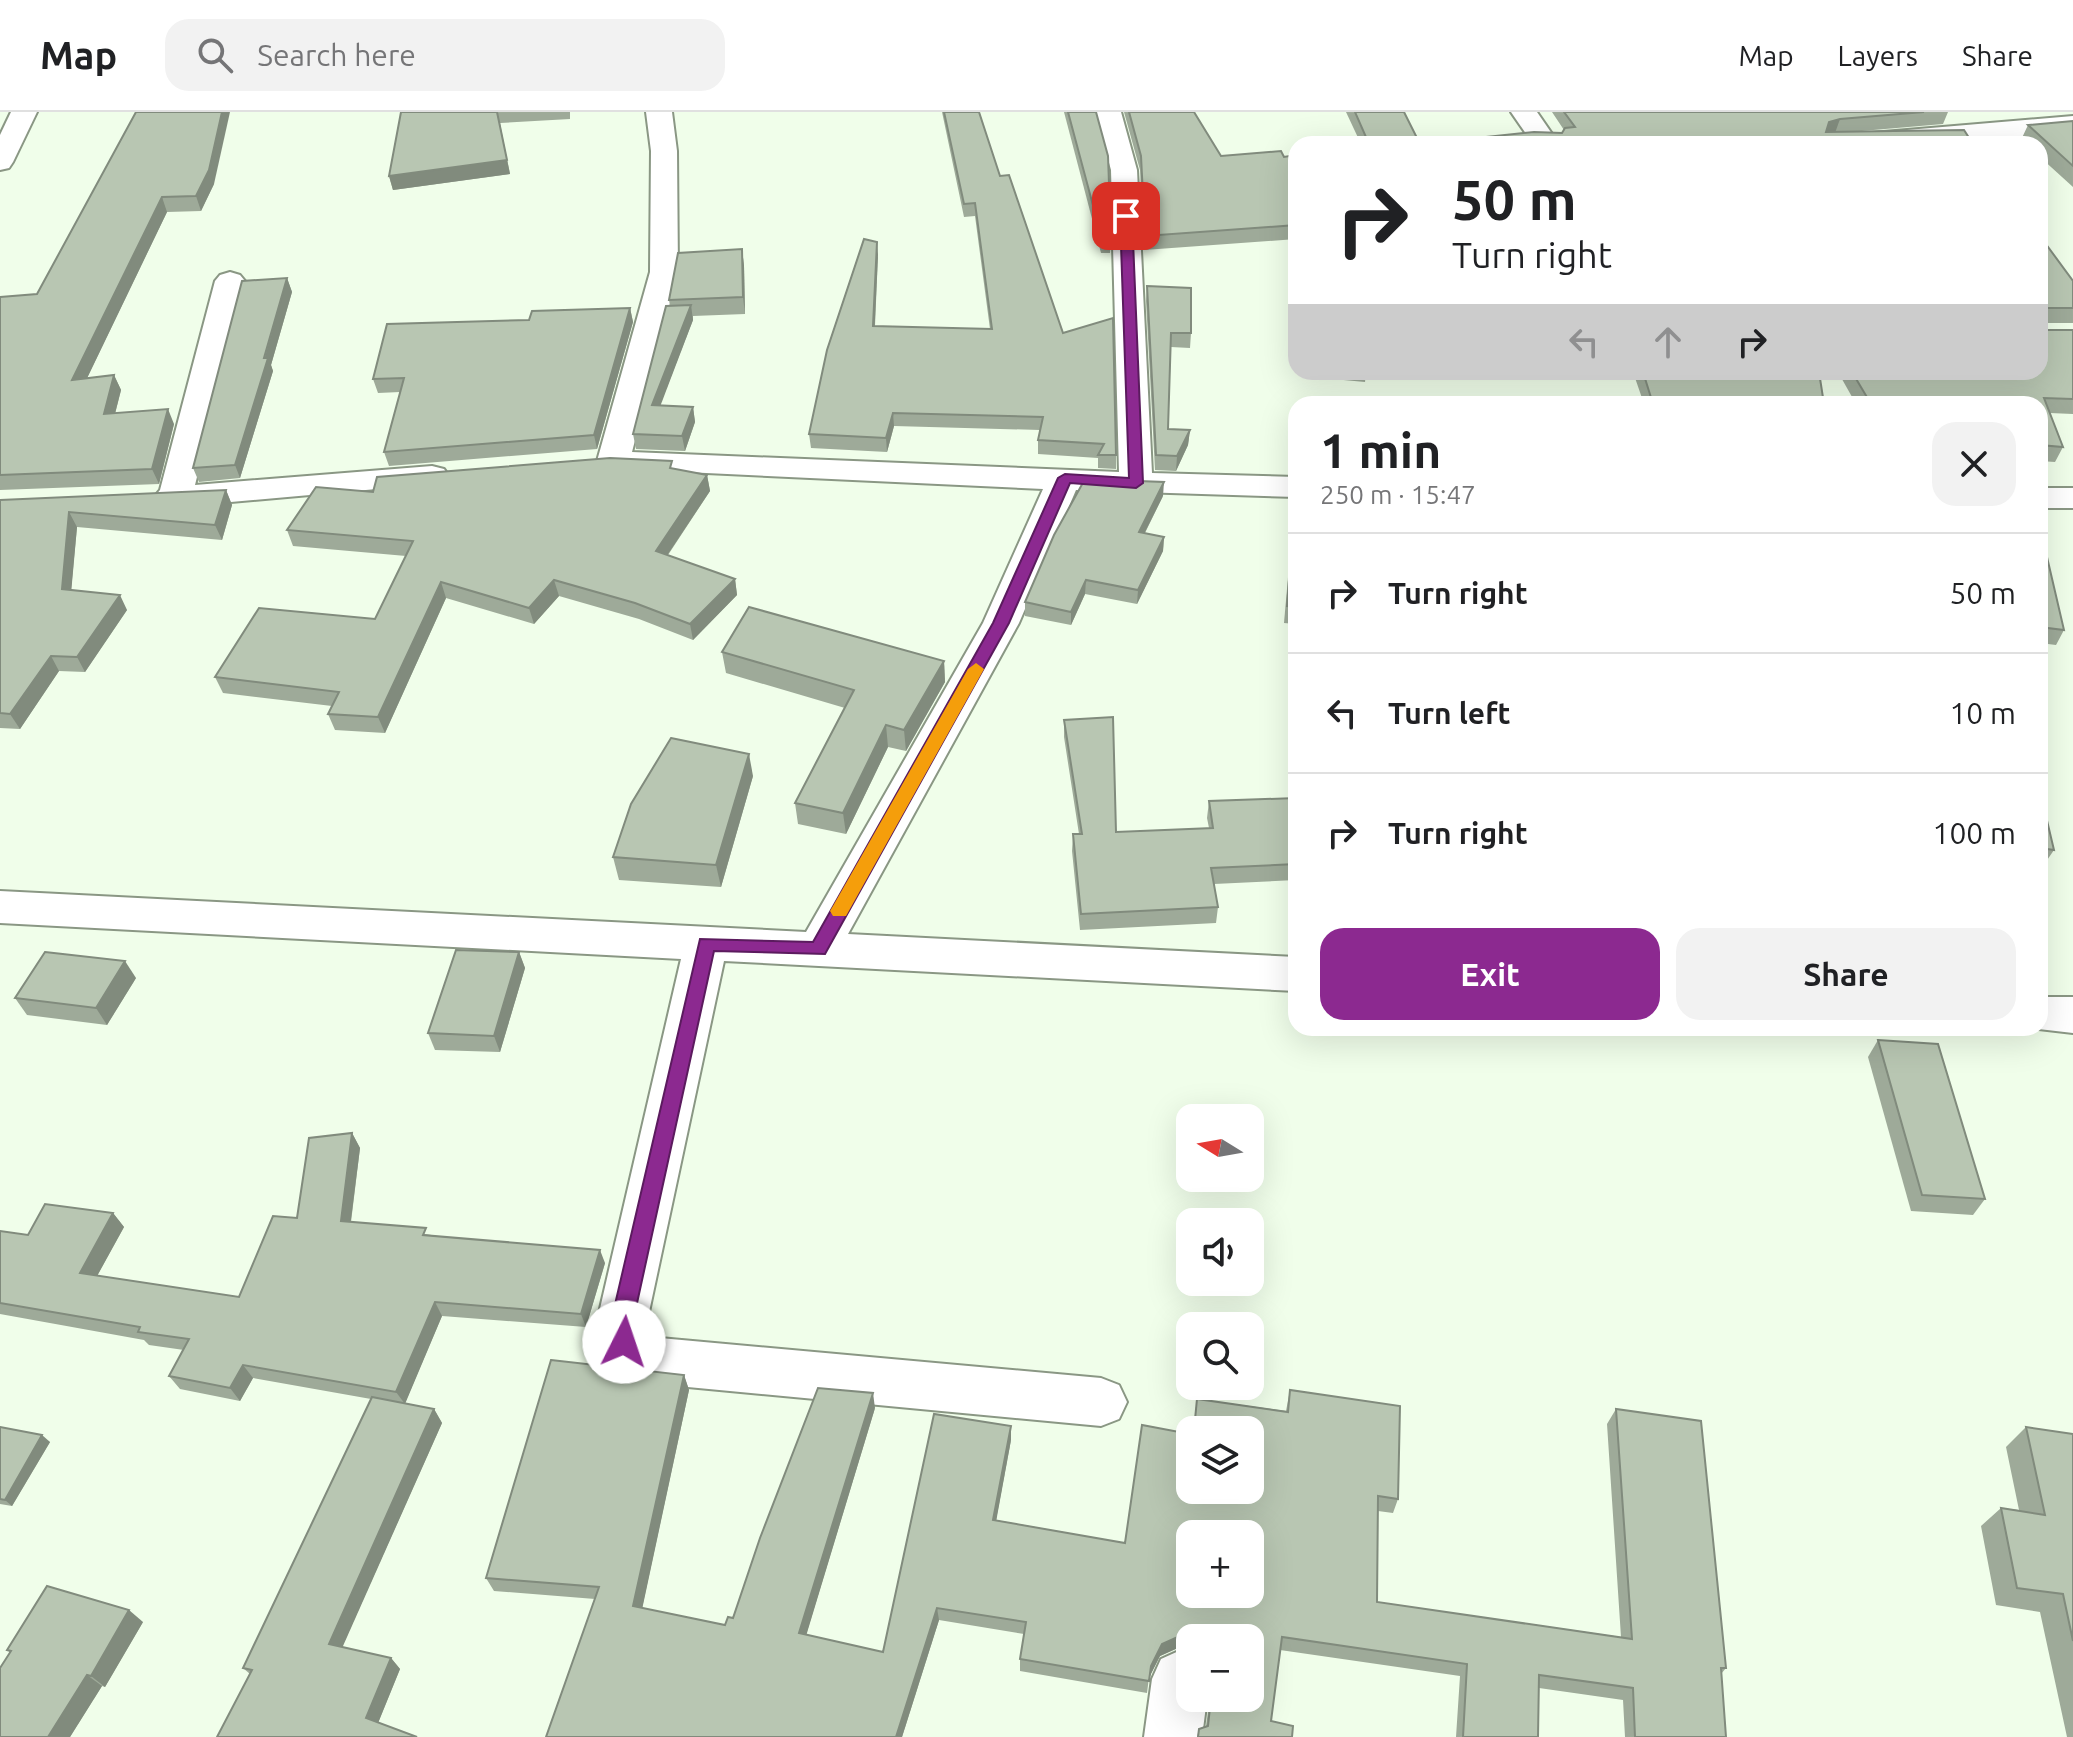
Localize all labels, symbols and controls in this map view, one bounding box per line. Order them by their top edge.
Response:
search box [165,19,725,91]
icon: search [193,33,237,77]
text: Map [40,34,117,76]
text: Search here [257,38,416,72]
text: Map [1738,40,1794,71]
text: Layers [1838,40,1918,71]
text: Share [1962,40,2033,71]
icon: right [1320,168,1424,272]
text: 50 m [1452,168,1577,231]
pin [1092,182,1160,250]
icon: arrive [1104,194,1148,238]
text: Turn right [1452,234,1612,275]
icon: left [1562,320,1606,364]
icon: ahead [1646,320,1690,364]
icon: right [1730,320,1774,364]
button: close [1932,422,2016,506]
text: 1 min [1320,423,1441,477]
text: 250 m · 15:47 [1320,480,1476,509]
icon: right [1320,571,1364,615]
text: Turn right [1388,576,1528,610]
text: 50 m [1949,576,2016,610]
icon: left [1320,691,1364,735]
text: Turn left [1388,696,1510,730]
text: 10 m [1949,696,2016,730]
icon: right [1320,811,1364,855]
text: Turn right [1388,816,1528,850]
text: 100 m [1932,816,2016,850]
button: Exit [1320,928,1660,1020]
button: Share [1676,928,2016,1020]
north arrow [1176,1104,1264,1192]
map controls [1176,1104,1264,1712]
button: sound [1176,1208,1264,1296]
position arrow [582,1300,666,1384]
button: search [1176,1312,1264,1400]
button: layers [1176,1416,1264,1504]
button: + [1176,1520,1264,1608]
button: − [1176,1624,1264,1712]

